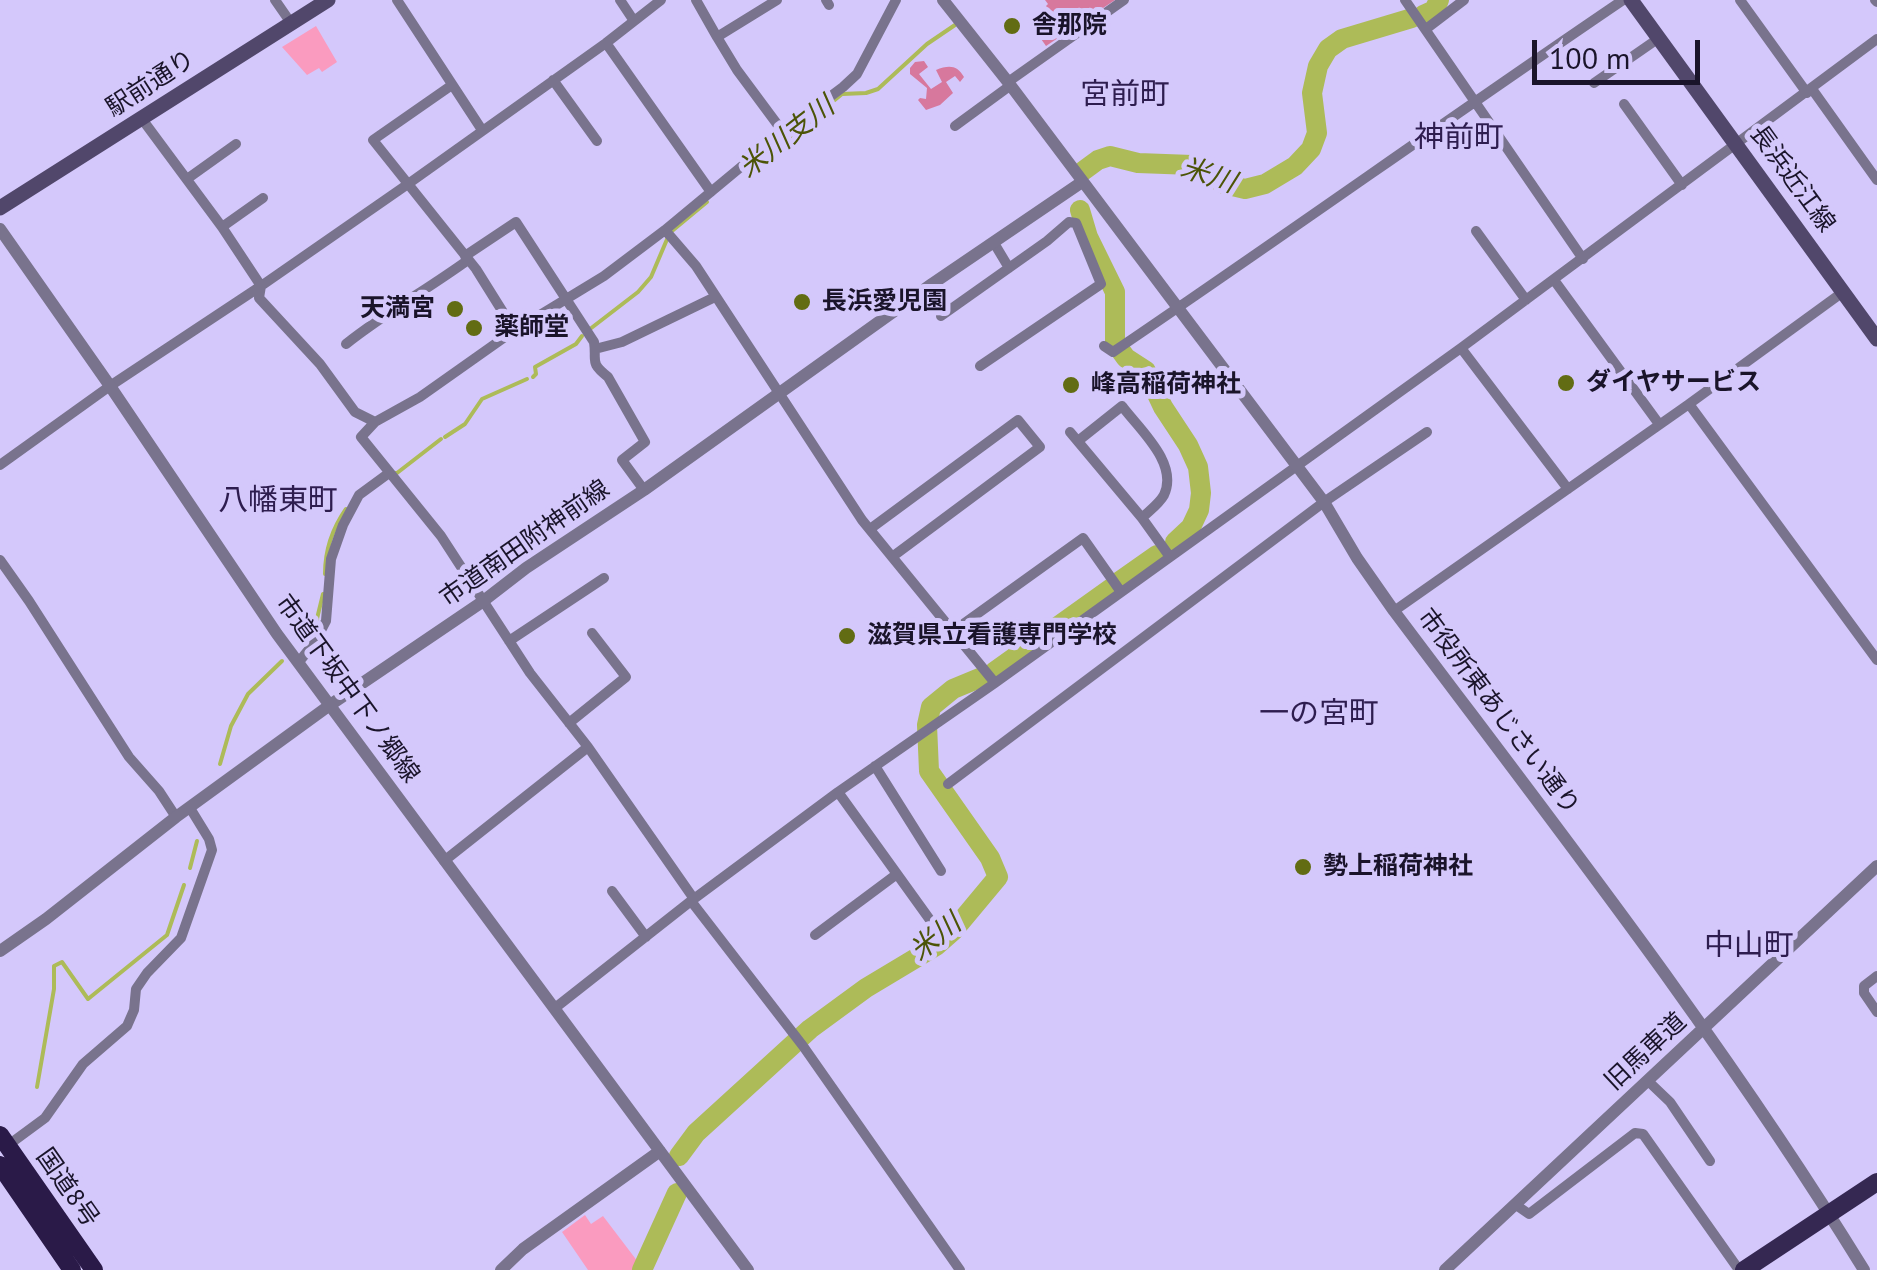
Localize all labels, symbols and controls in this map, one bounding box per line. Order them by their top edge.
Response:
place label: 舎那院 [1032,11,1107,41]
marker: 舎那院 [1001,15,1023,37]
scale bar [1537,20,1704,82]
text: 100 m [1549,38,1630,77]
street label: 駅前通り [101,44,201,124]
district label: 宮前町 [1080,77,1170,113]
water label: 米川支川 [733,90,841,186]
district label: 神前町 [1414,120,1504,156]
street label: 長浜近江線 [1743,120,1841,238]
water label: 米川 [1176,151,1240,201]
place label: 長浜愛児園 [822,287,947,317]
marker: 長浜愛児園 [791,291,813,313]
place label: 天満宮 [360,294,435,324]
marker: 天満宮 [444,298,466,320]
place label: 薬師堂 [494,313,569,343]
marker: 薬師堂 [463,317,485,339]
place label: ダイヤサービス [1586,368,1761,398]
place label: 峰高稲荷神社 [1091,370,1241,400]
marker: ダイヤサービス [1555,372,1577,394]
marker: 峰高稲荷神社 [1060,374,1082,396]
street label: 市道南田附神前線 [434,474,616,614]
district label: 八幡東町 [218,483,338,519]
street label: 市道下坂中下ノ郷線 [269,589,425,789]
street label: 市役所東あじさい通り [1411,603,1585,821]
place label: 滋賀県立看護専門学校 [867,621,1117,651]
marker: 滋賀県立看護専門学校 [836,625,858,647]
district label: 一の宮町 [1259,696,1379,732]
place label: 勢上稲荷神社 [1323,852,1473,882]
marker: 勢上稲荷神社 [1292,856,1314,878]
water label: 米川 [904,907,968,969]
district label: 中山町 [1704,928,1794,964]
street label: 旧馬車道 [1599,1007,1693,1097]
street label: 国道8号 [29,1143,105,1233]

